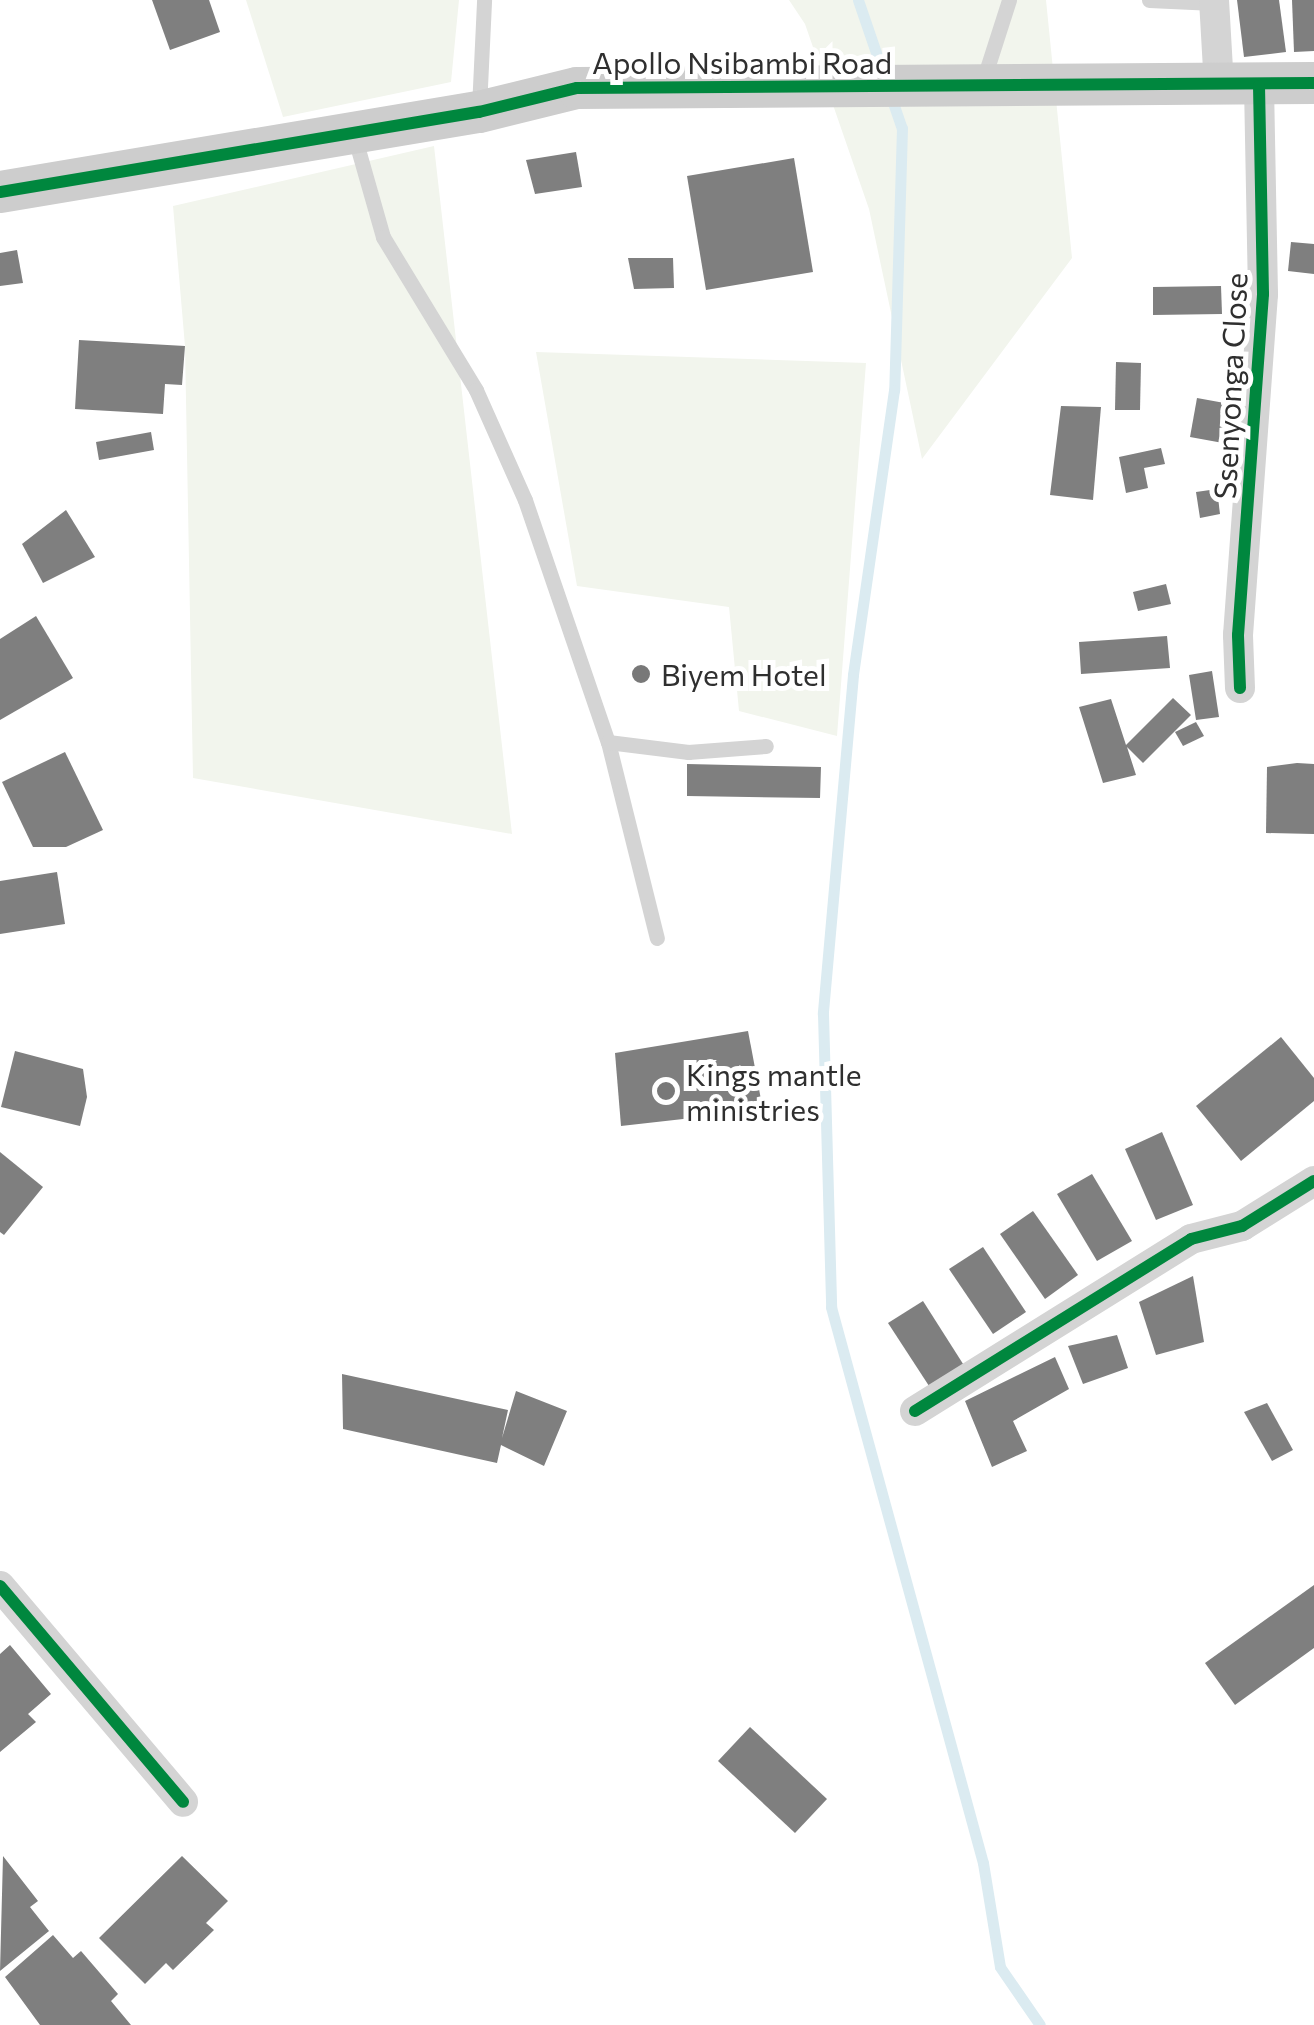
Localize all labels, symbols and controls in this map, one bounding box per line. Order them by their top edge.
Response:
street label: Apollo Nsibambi Road [592,44,892,80]
street label: Ssenyonga Close [1206,272,1254,500]
place label: Biyem Hotel [661,656,827,692]
marker: Biyem Hotel [630,663,652,685]
place label: Kings mantle ministries [686,1056,861,1126]
marker: Kings mantle ministries [655,1080,677,1102]

